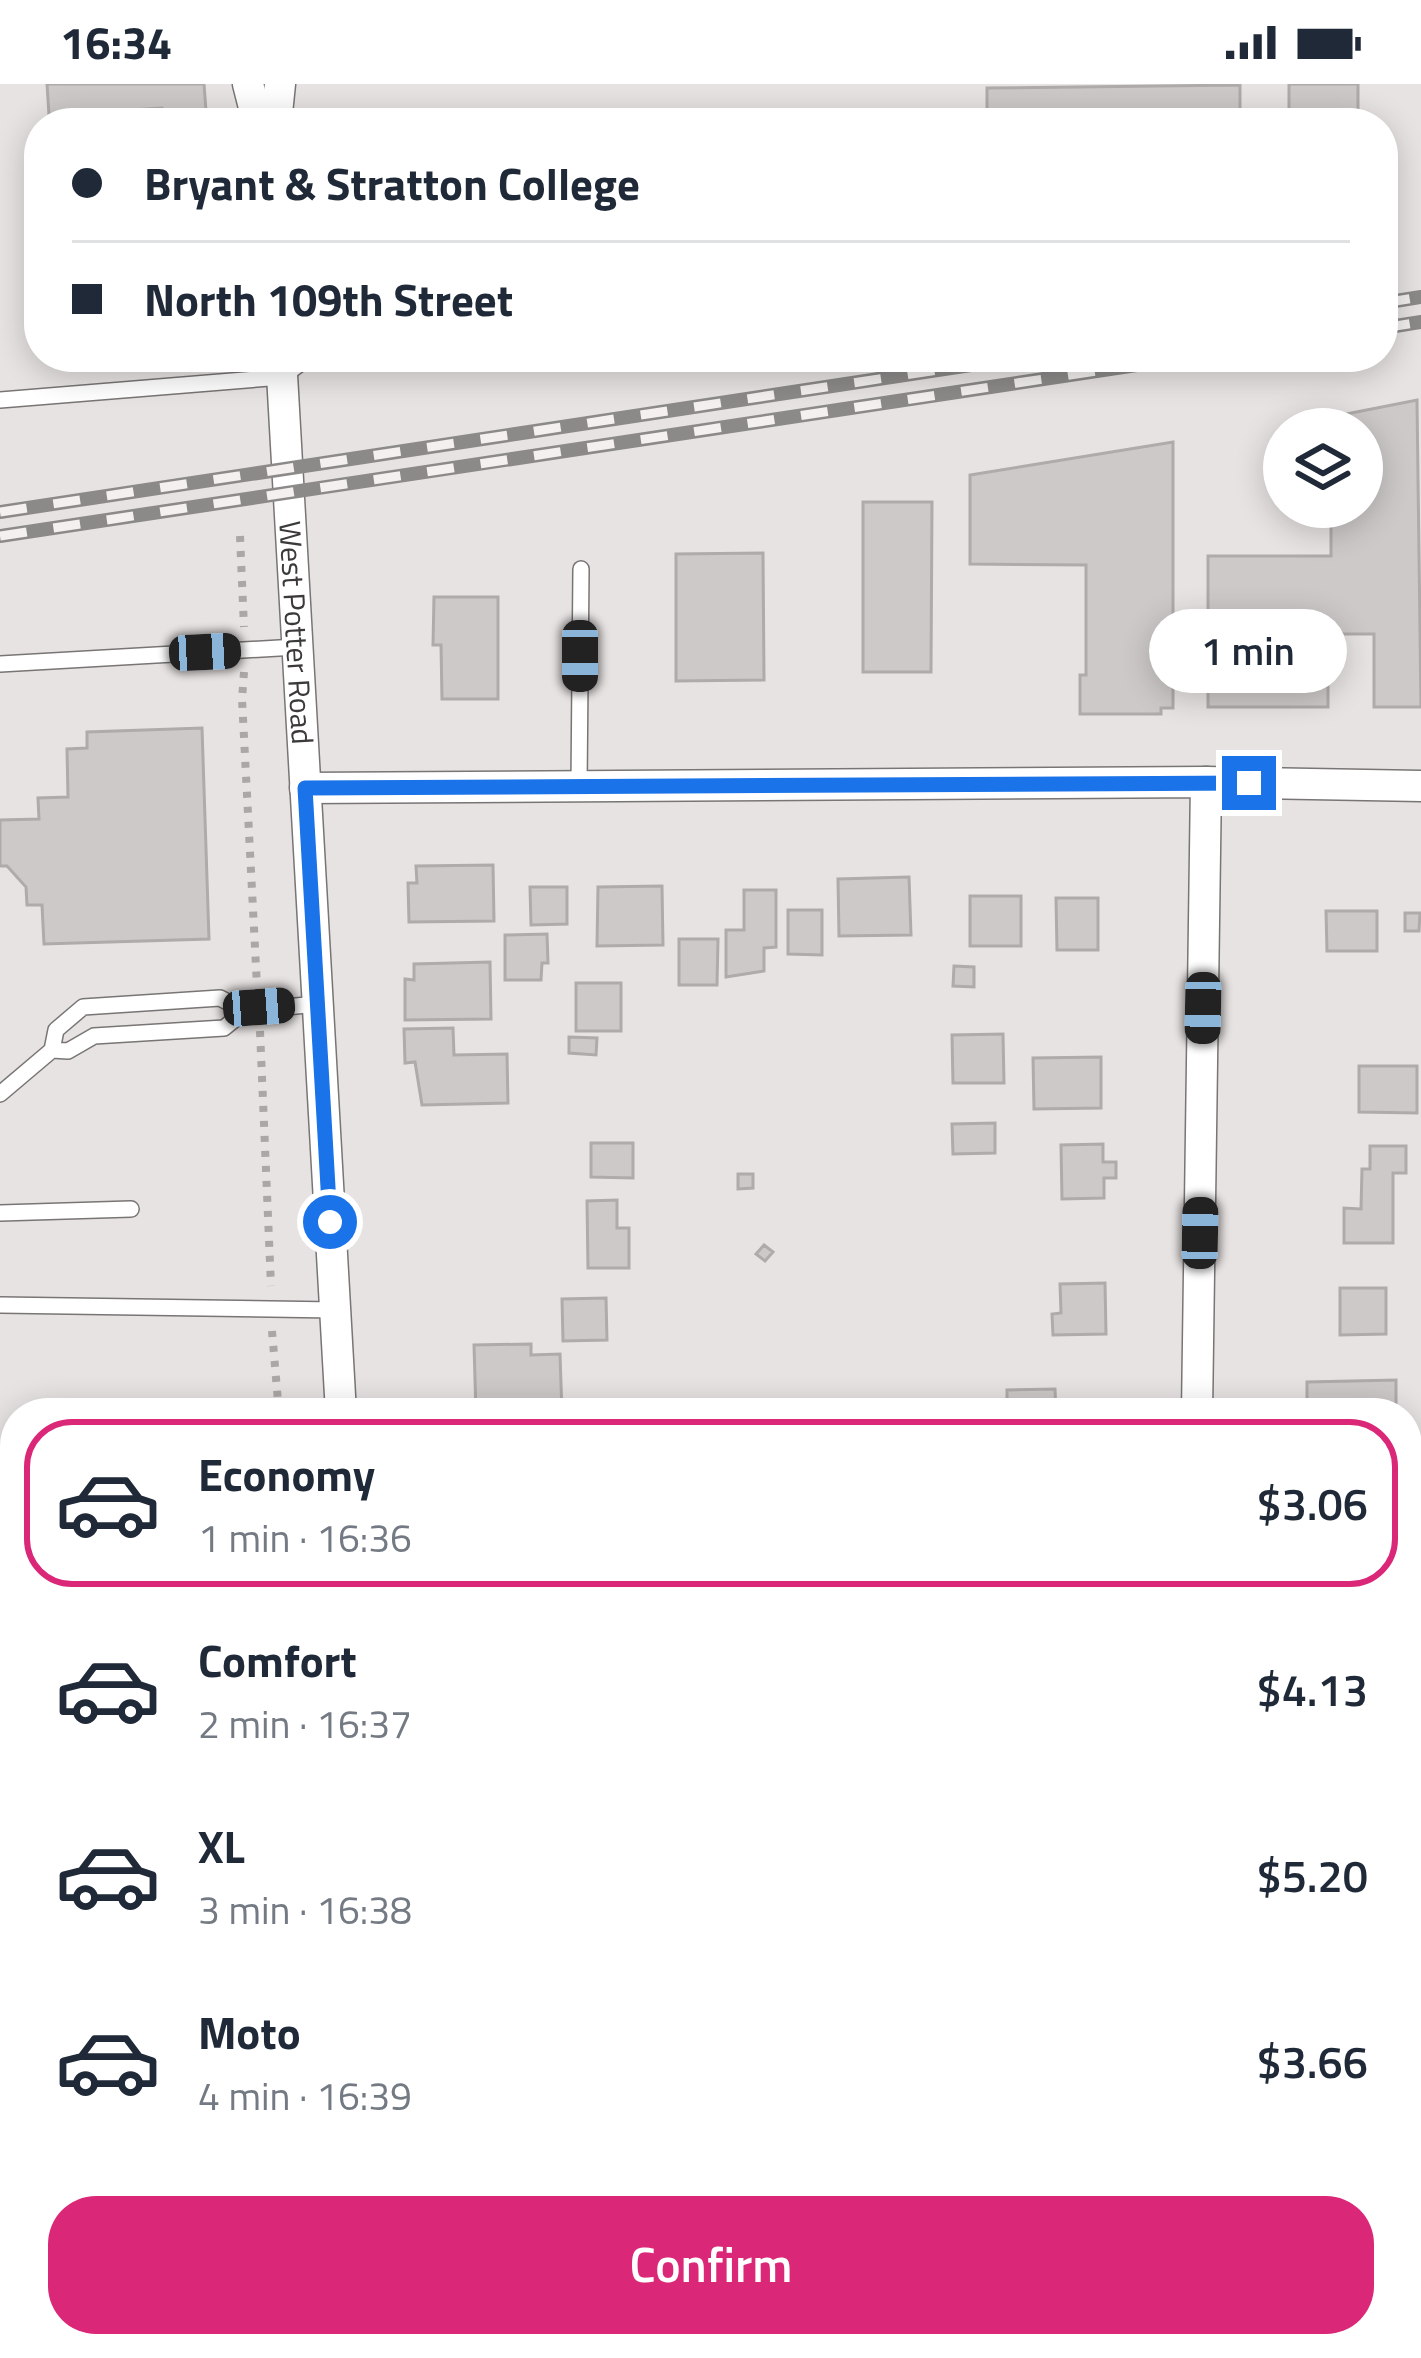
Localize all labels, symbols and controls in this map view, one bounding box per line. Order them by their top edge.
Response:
text: 16:34 [60,8,172,76]
text: Bryant & Stratton College [144,149,640,217]
text: North 109th Street [144,265,513,333]
map controls [1263,408,1383,528]
button: layers [1263,408,1383,528]
street label: West Potter Road [267,520,326,746]
callout: 1 min [1150,609,1348,693]
car [562,620,598,692]
text: 1 min [1201,621,1295,680]
car [168,632,242,672]
route end [1222,756,1276,810]
car [1184,972,1222,1044]
car [222,987,296,1027]
route start [303,1195,357,1249]
car [1181,1197,1219,1269]
text: Economy [198,1440,375,1508]
icon: car [54,1449,162,1557]
text: $3.06 [1256,1469,1368,1537]
text: 1 min · 16:36 [198,1508,412,1567]
text: Comfort [198,1626,357,1694]
icon: car [54,1635,162,1743]
text: $4.13 [1256,1655,1368,1723]
text: 2 min · 16:37 [198,1694,412,1753]
text: XL [198,1812,245,1880]
icon: car [54,1821,162,1929]
text: $5.20 [1256,1841,1368,1909]
text: 3 min · 16:38 [198,1880,412,1939]
text: Moto [198,1998,301,2066]
icon: car [54,2007,162,2115]
text: $3.66 [1256,2027,1368,2095]
text: 4 min · 16:39 [198,2066,412,2125]
button: Confirm [48,2196,1374,2334]

